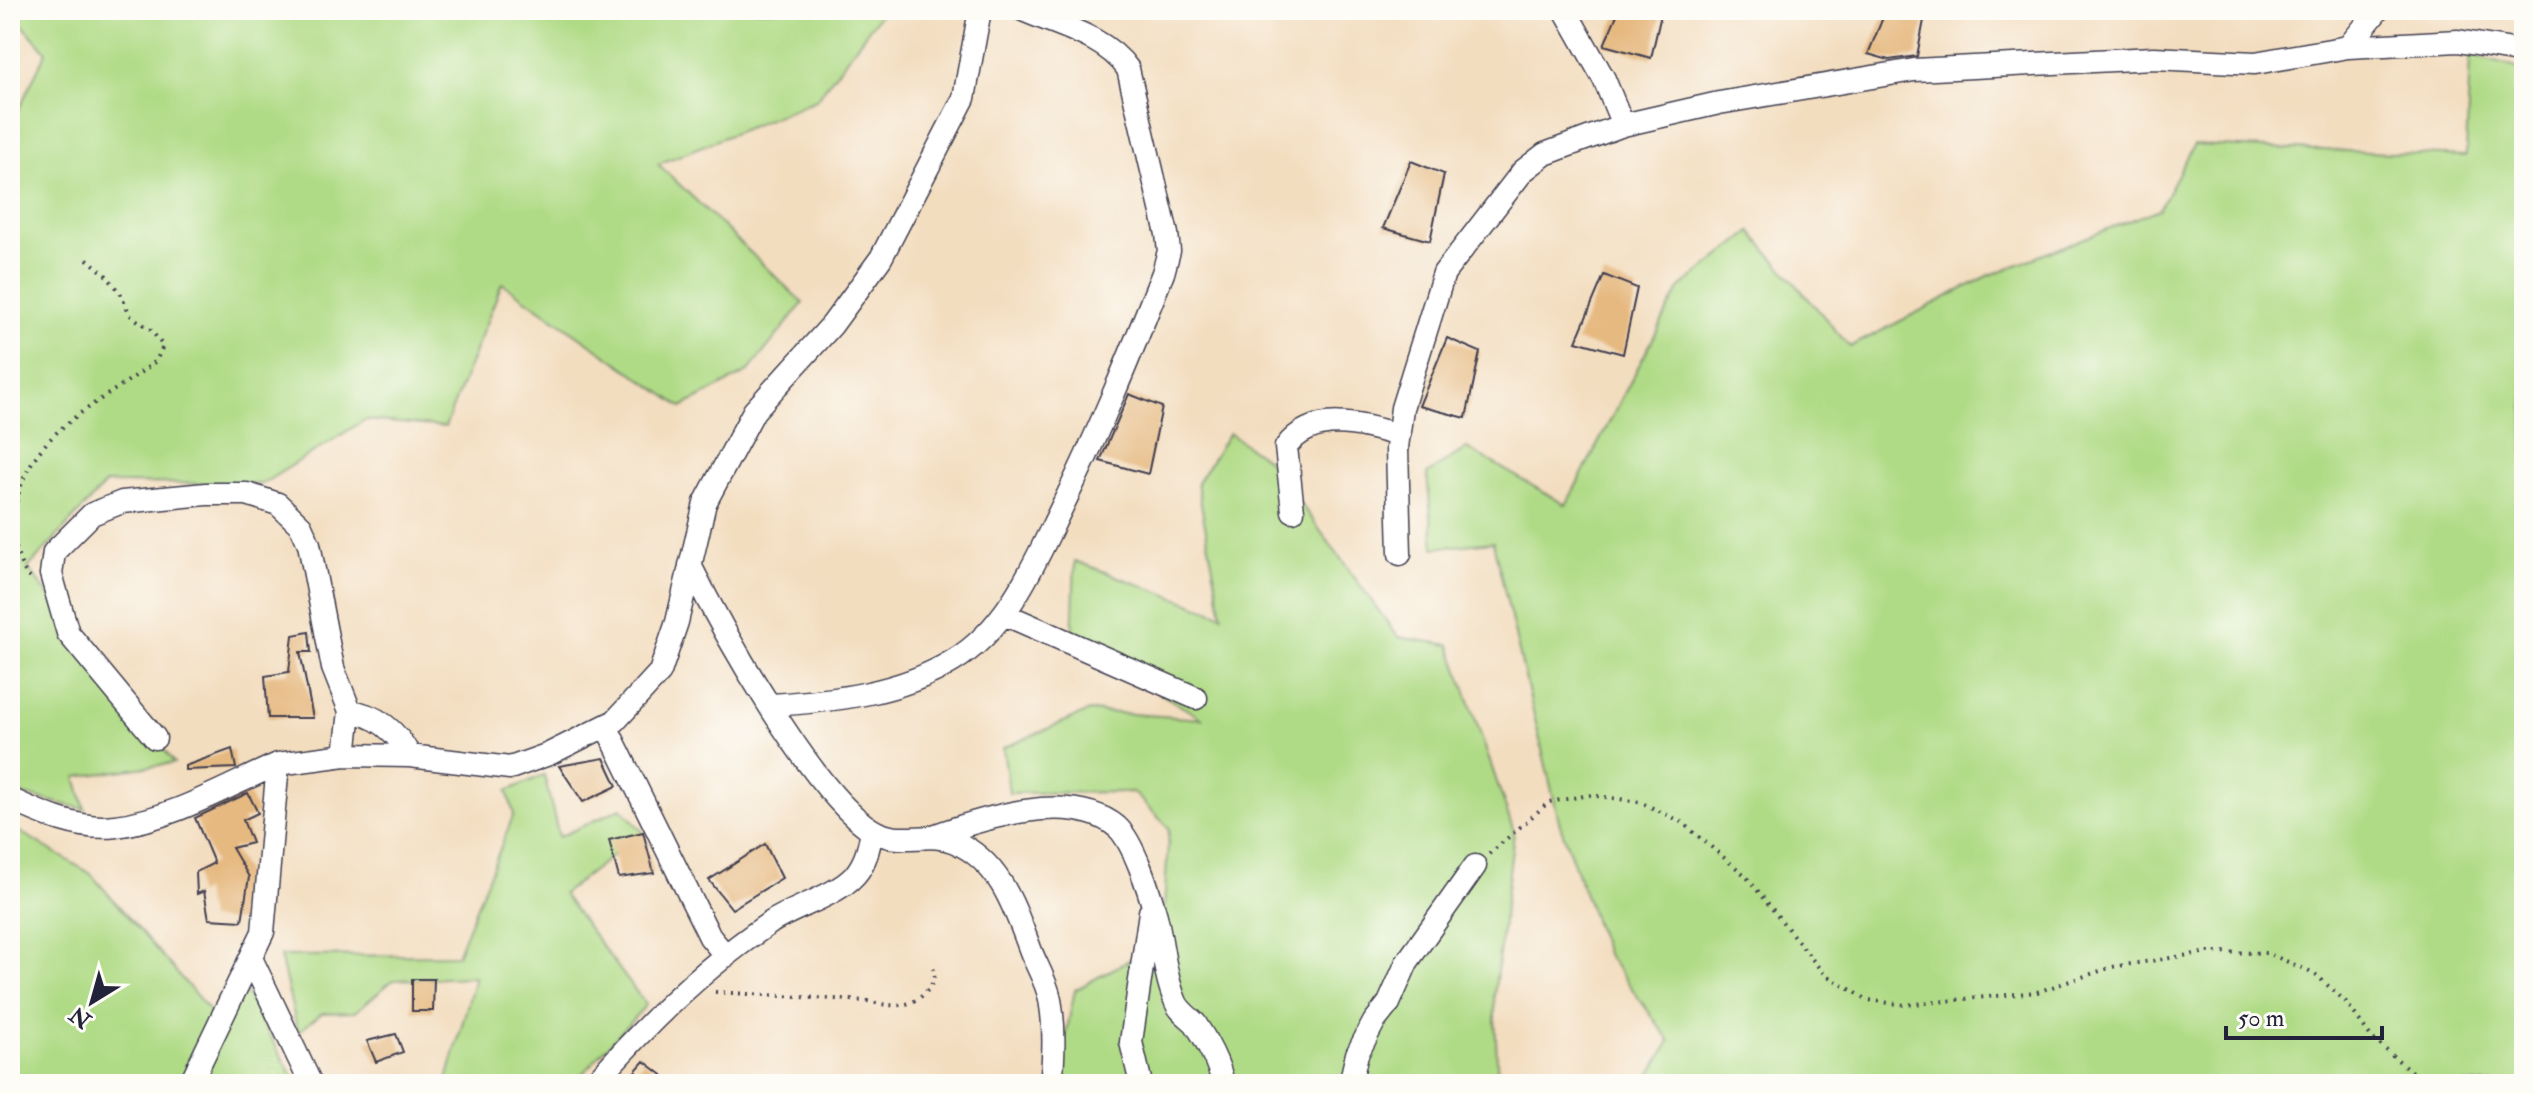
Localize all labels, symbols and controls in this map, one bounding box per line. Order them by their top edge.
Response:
north arrow [52,962,132,1042]
scale bar [2226,990,2382,1040]
text: N [64,1000,98,1035]
text: 50 m [2238,1003,2285,1034]

